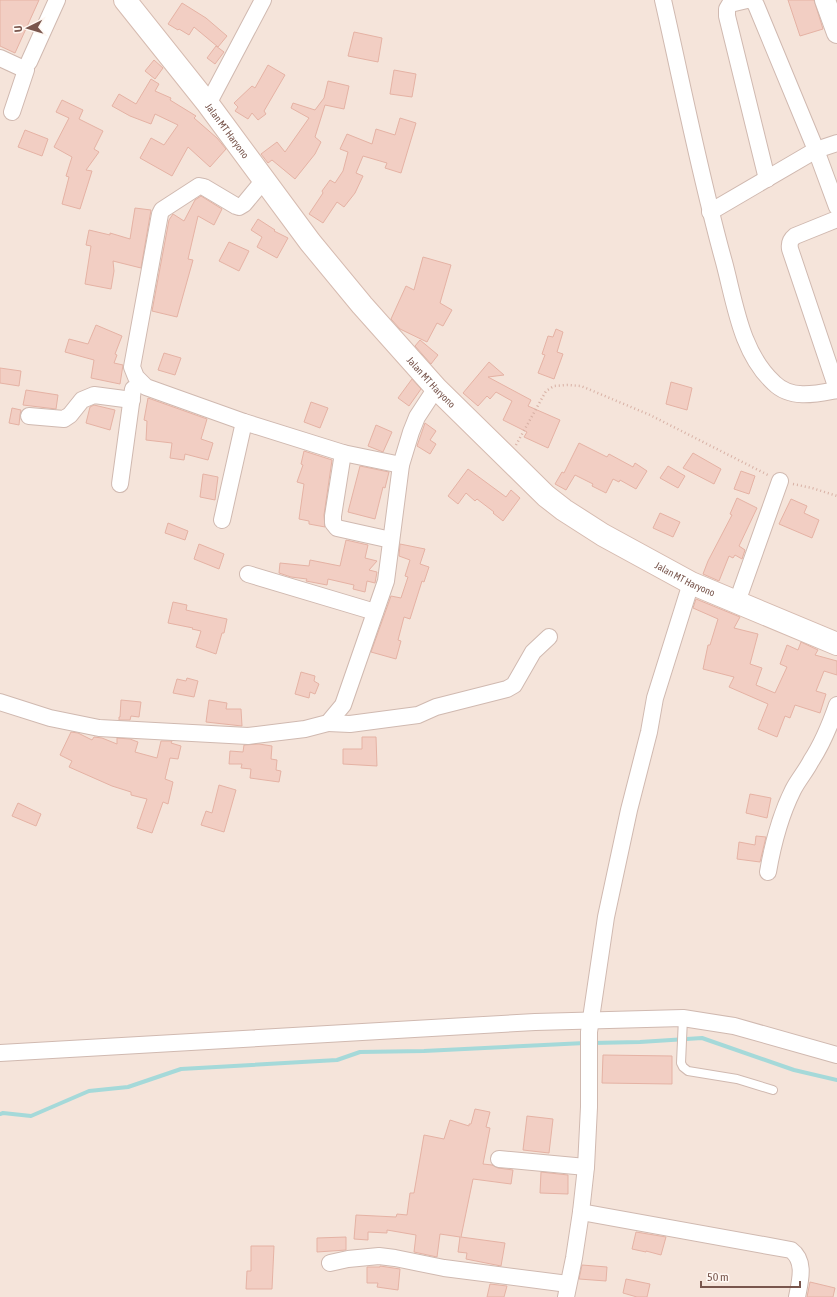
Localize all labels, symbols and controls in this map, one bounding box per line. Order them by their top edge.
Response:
north arrow [8,8,48,48]
text: U [12,25,24,33]
street label: Jalan MT Haryono [204,101,252,160]
street label: Jalan MT Haryono [405,354,458,410]
street label: Jalan MT Haryono [653,559,717,598]
scale bar [701,1263,800,1289]
text: 50 m [707,1270,729,1284]

